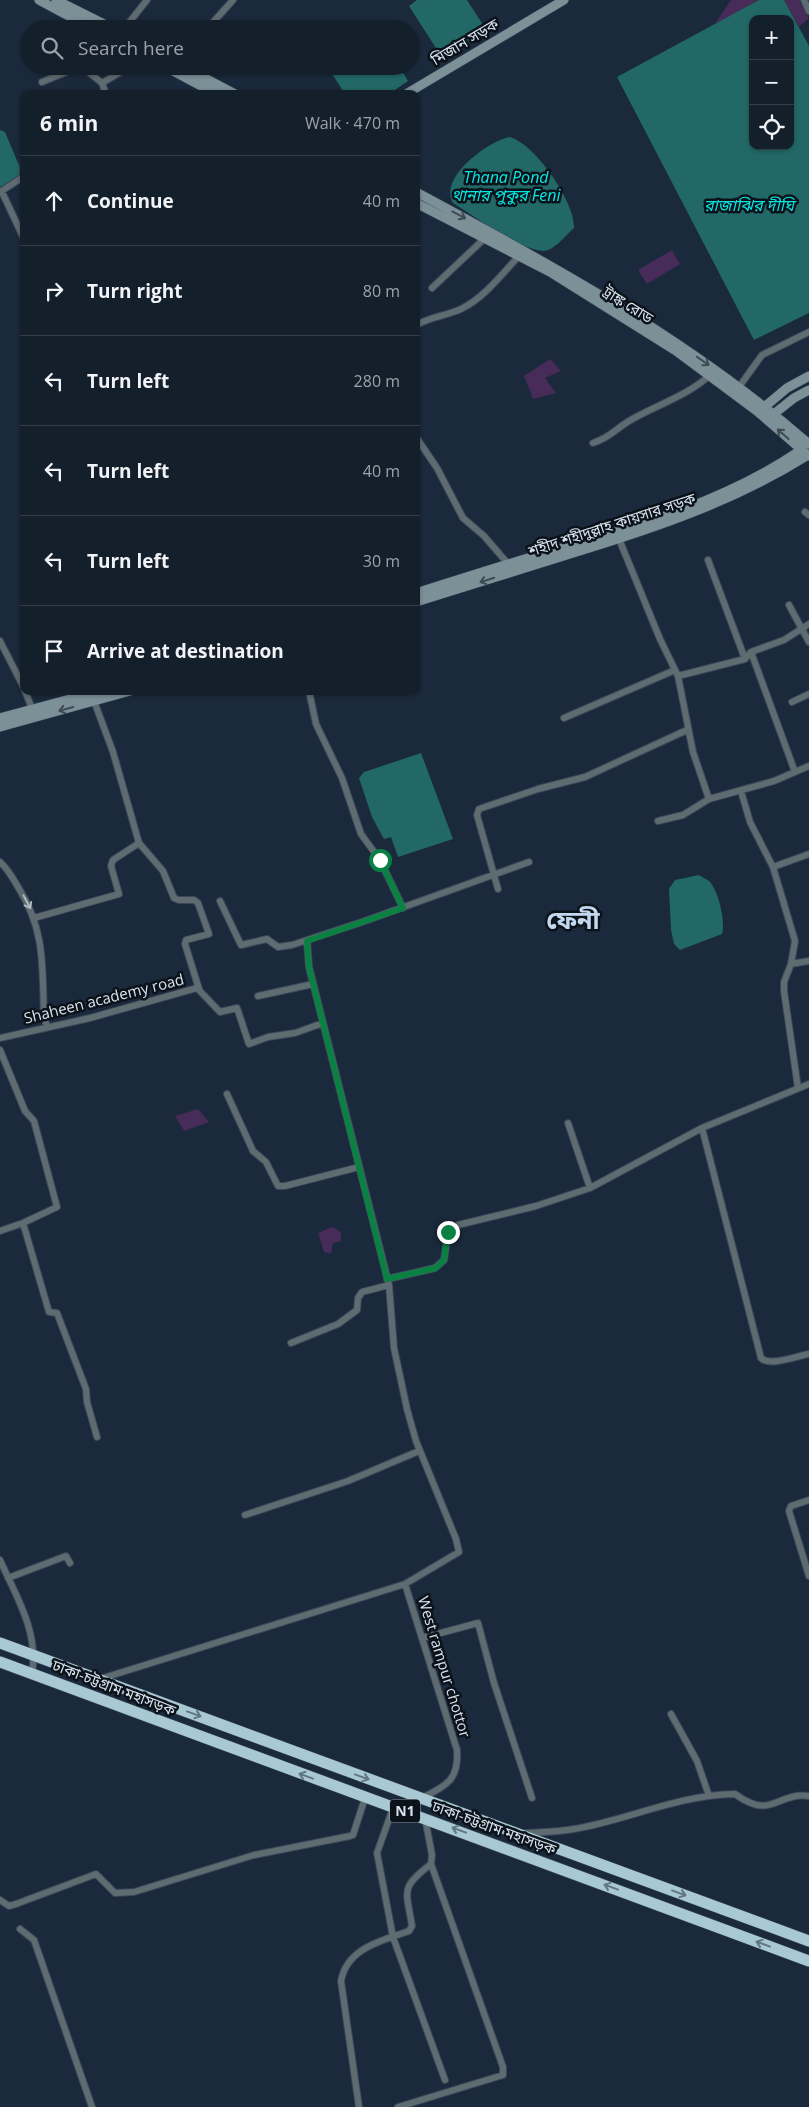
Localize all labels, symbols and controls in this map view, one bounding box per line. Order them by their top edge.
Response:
street label: মিজান সড়ক [426,13,503,70]
map controls [749,15,794,150]
button: + [749,15,794,60]
search box [20,20,420,75]
icon: search [38,34,66,62]
text: Search here [78,35,184,61]
button: − [749,60,794,105]
button: locate [749,105,794,150]
text: 6 min [40,109,98,137]
text: Walk · 470 m [305,112,400,134]
water label: Thana Pond থানার পুকুর Feni [451,166,562,206]
icon: ahead [40,187,68,215]
text: Continue [87,188,174,214]
text: 40 m [363,190,400,212]
water label: রাজাঝির দীঘি [704,194,797,216]
one-way arrow [451,211,466,220]
icon: right [40,277,68,305]
text: Turn right [87,278,182,304]
text: 80 m [363,280,400,302]
street label: ট্রাঙ্ক রোড [599,280,658,328]
one-way arrow [696,356,710,366]
icon: left [40,367,68,395]
text: Turn left [87,368,169,394]
text: 280 m [354,370,400,392]
one-way arrow [777,429,790,440]
icon: left [40,457,68,485]
text: Turn left [87,458,169,484]
text: 40 m [363,460,400,482]
street label: শহীদ শহীদুল্লাহ কায়সার সড়ক [525,487,699,561]
icon: left [40,547,68,575]
text: Turn left [87,548,169,574]
text: 30 m [363,550,400,572]
one-way arrow [479,576,495,585]
icon: arrive [40,637,68,665]
text: Arrive at destination [87,638,284,664]
one-way arrow [59,705,75,714]
route start [369,849,392,872]
one-way arrow [23,894,32,909]
district label: ফেনী [546,902,601,936]
street label: Shaheen academy road [22,968,186,1028]
route end [437,1221,460,1244]
street label: West rampur chottor [414,1594,476,1740]
street label: ঢাকা-চট্টগ্রাম মহাসড়ক [49,1654,180,1720]
one-way arrow [185,1710,201,1719]
one-way arrow [299,1771,314,1780]
one-way arrow [354,1773,370,1782]
street label: ঢাকা-চট্টগ্রাম মহাসড়ক [429,1795,560,1859]
road number: N1 [390,1800,420,1822]
one-way arrow [452,1825,467,1834]
one-way arrow [604,1882,619,1891]
one-way arrow [671,1889,687,1898]
one-way arrow [756,1939,772,1948]

